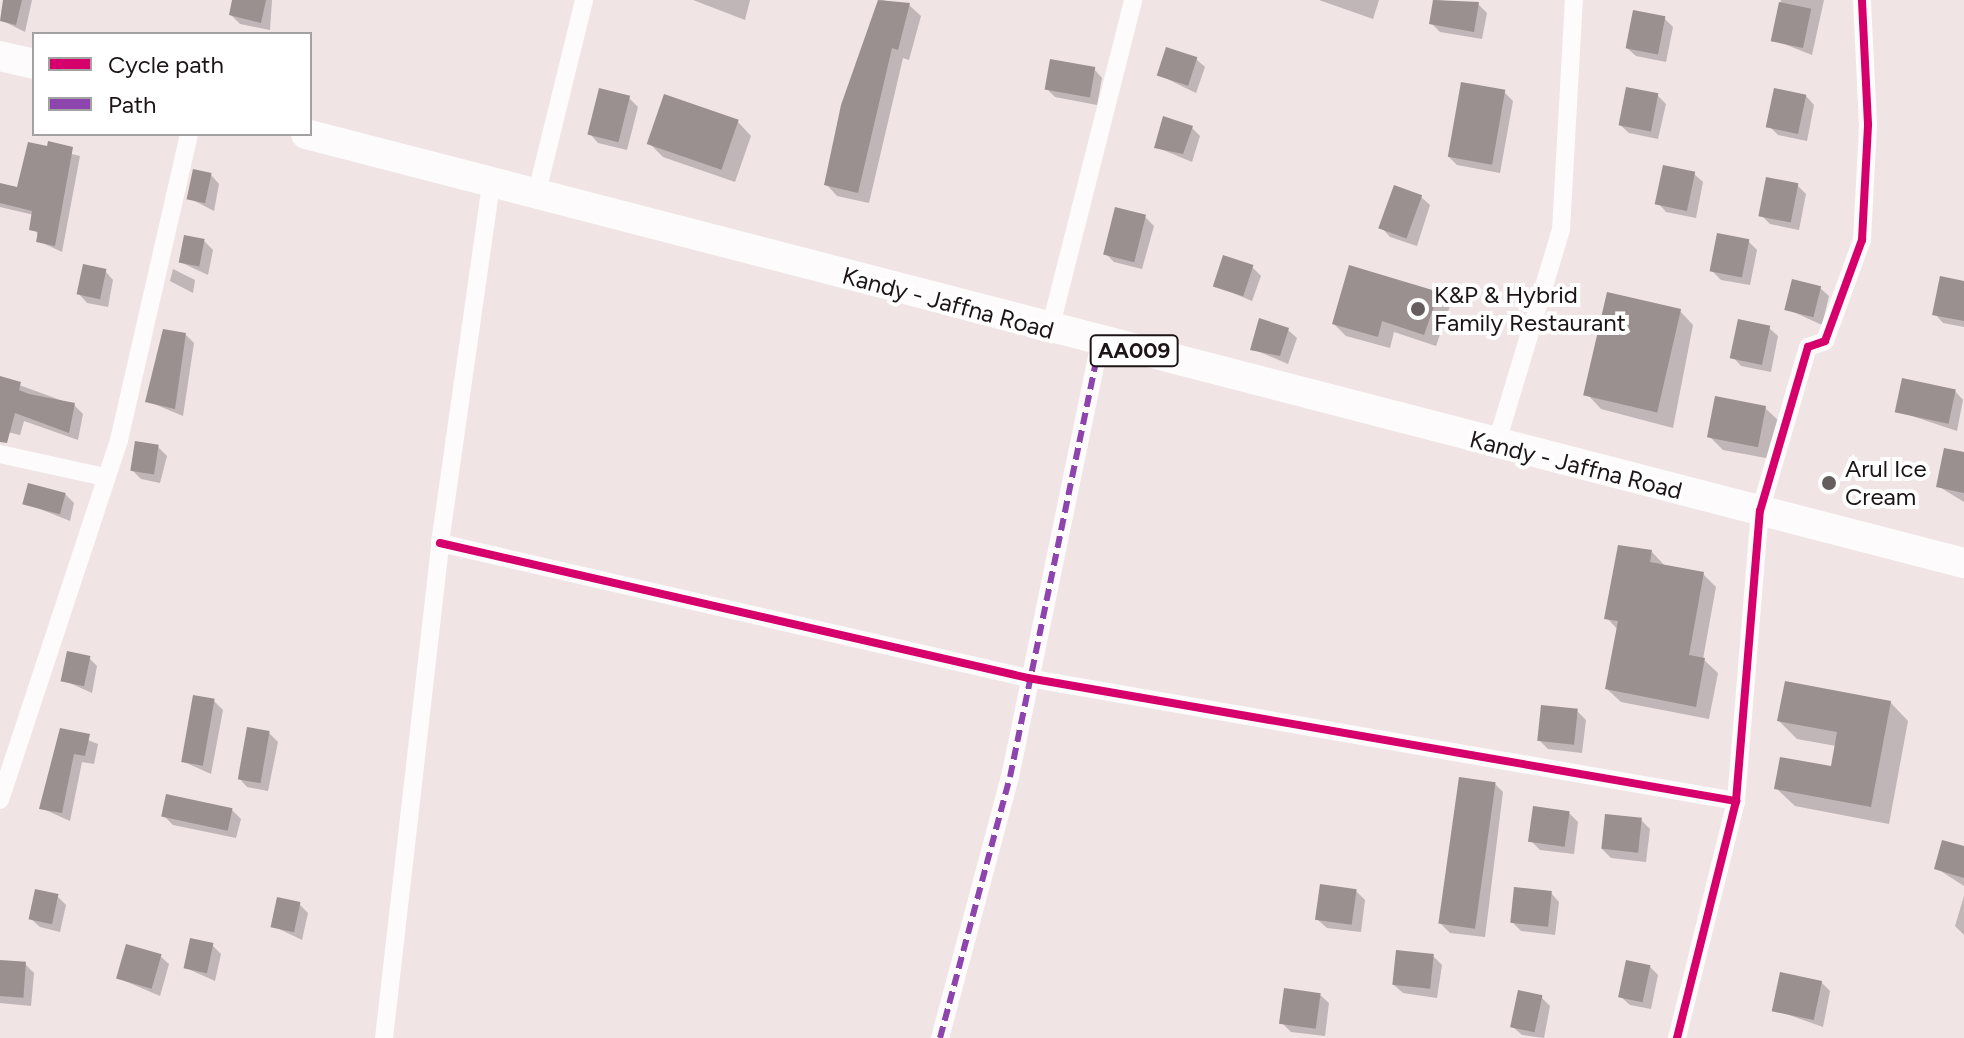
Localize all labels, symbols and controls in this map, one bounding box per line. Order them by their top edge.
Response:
legend [32,32,312,136]
text: Cycle path [108,50,224,79]
text: Path [108,90,156,119]
street label: Kandy - Jaffna Road [839,261,1057,345]
place label: K&P & Hybrid Family Restaurant [1434,281,1626,337]
marker: K&P & Hybrid Family Restaurant [1409,300,1427,318]
road number: AA009 [1088,333,1180,369]
street label: Kandy - Jaffna Road [1467,425,1685,505]
place label: Arul Ice Cream [1845,455,1927,511]
marker: Arul Ice Cream [1820,474,1838,492]

